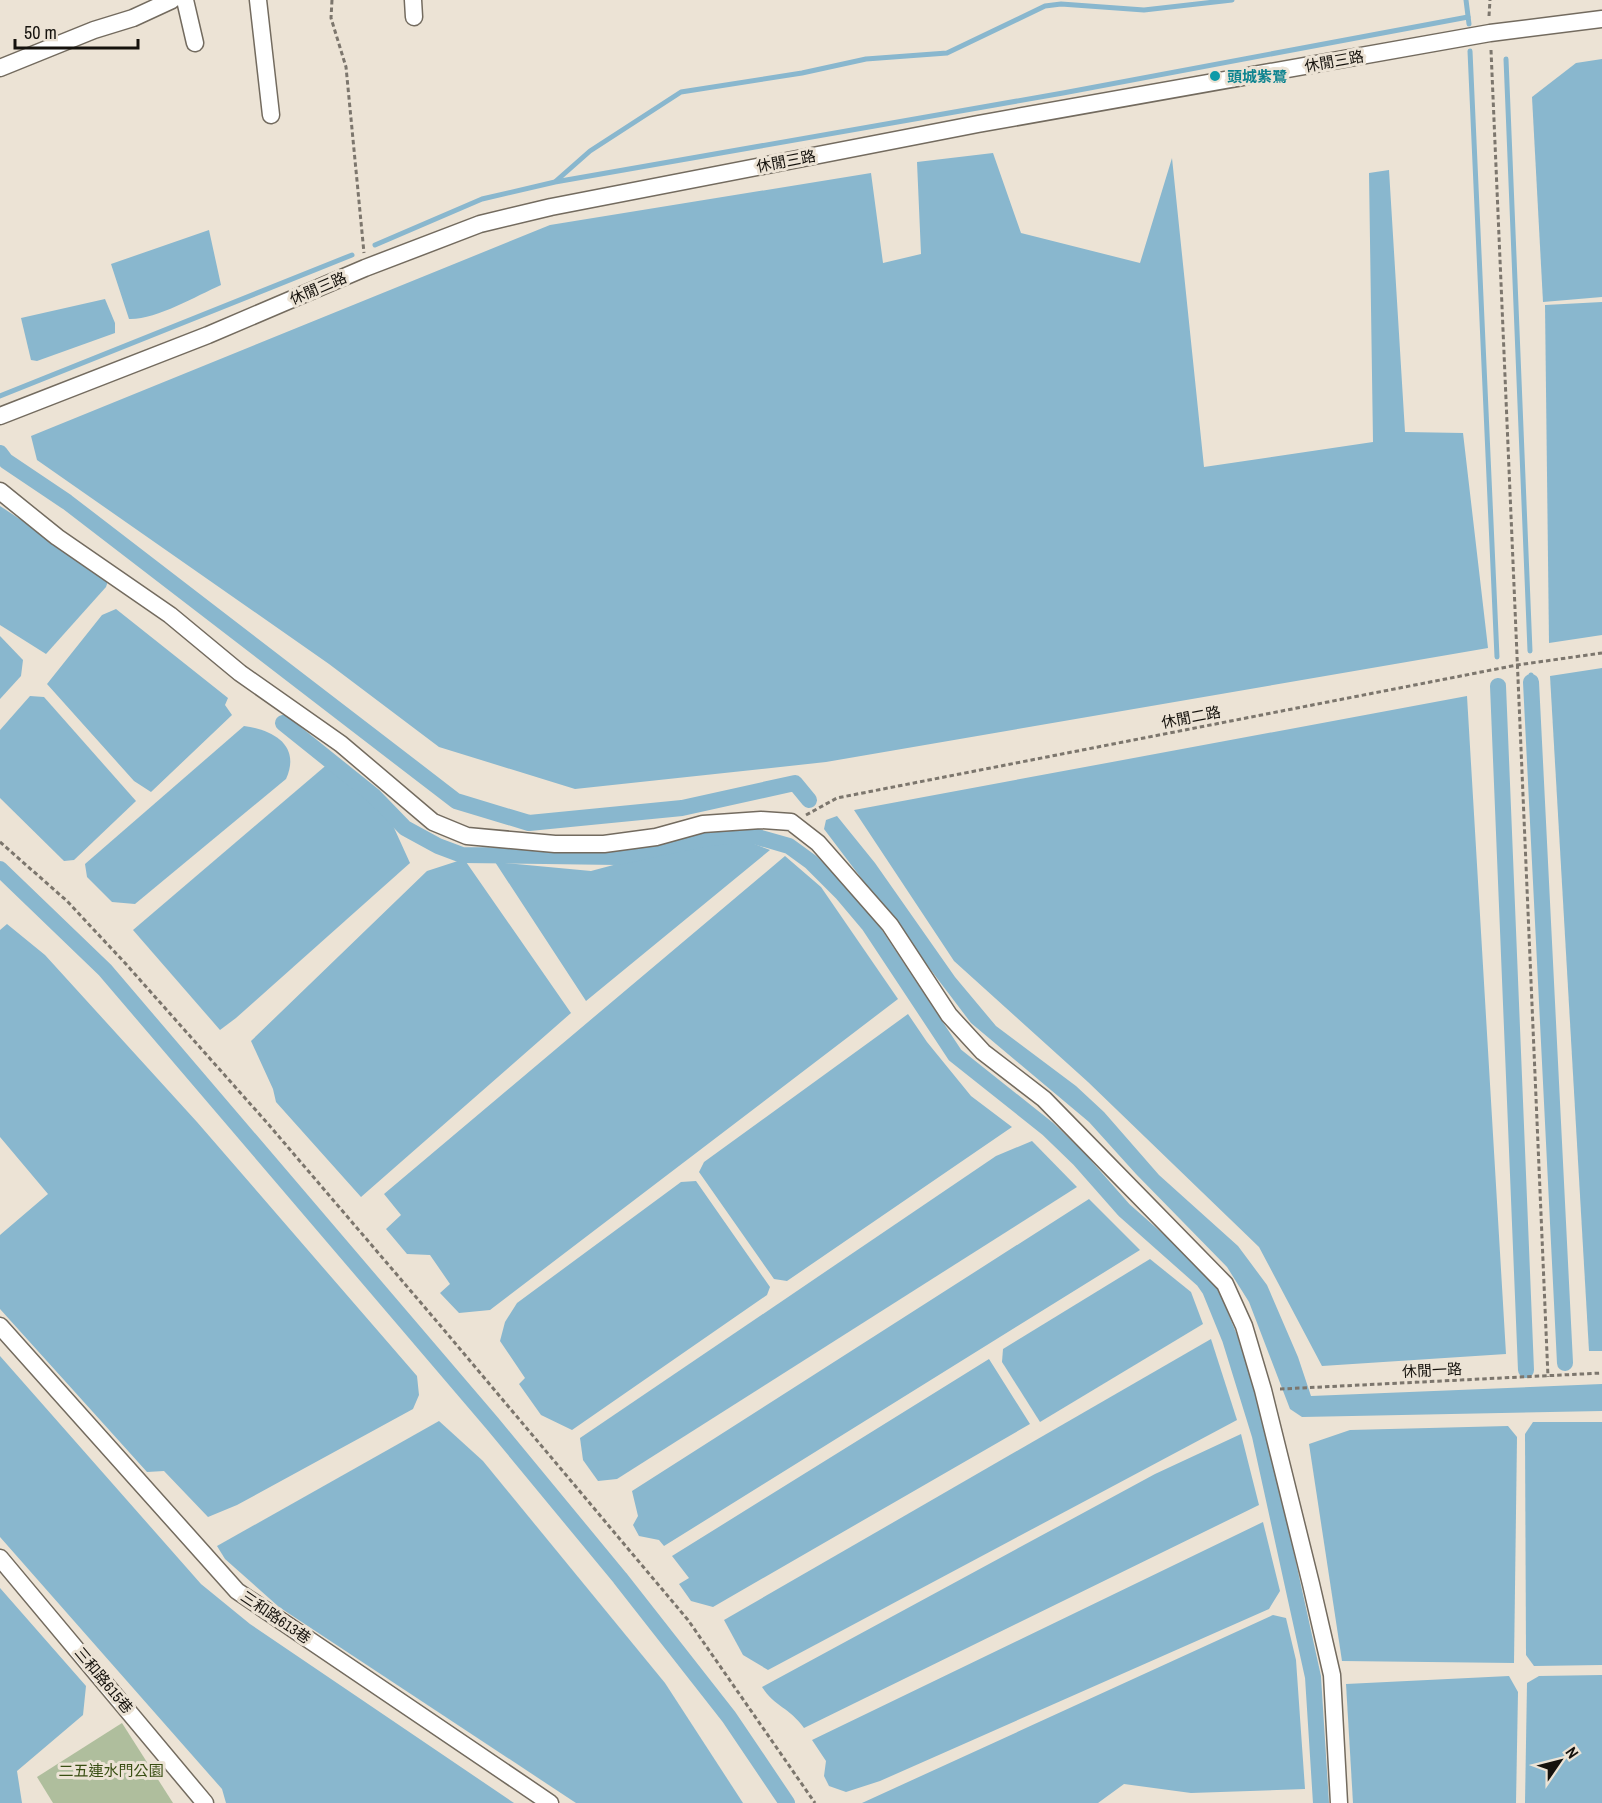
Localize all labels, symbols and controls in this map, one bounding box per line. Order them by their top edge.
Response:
scale bar [15,12,138,50]
text: 50 m [24,20,57,45]
street label: 休閒三路 [1303,45,1365,77]
place label: 頭城紫鷺 [1227,66,1287,87]
marker: 頭城紫鷺 [1208,69,1222,83]
street label: 休閒三路 [755,145,817,177]
street label: 休閒三路 [286,267,350,309]
street label: 休閒二路 [1160,701,1222,733]
street label: 休閒一路 [1401,1358,1463,1382]
street label: 三和路613巷 [237,1586,315,1648]
street label: 三和路615巷 [70,1642,138,1718]
north arrow [1530,1731,1590,1791]
text: N [1561,1742,1584,1763]
park label: 二五連水門公園 [58,1760,164,1781]

